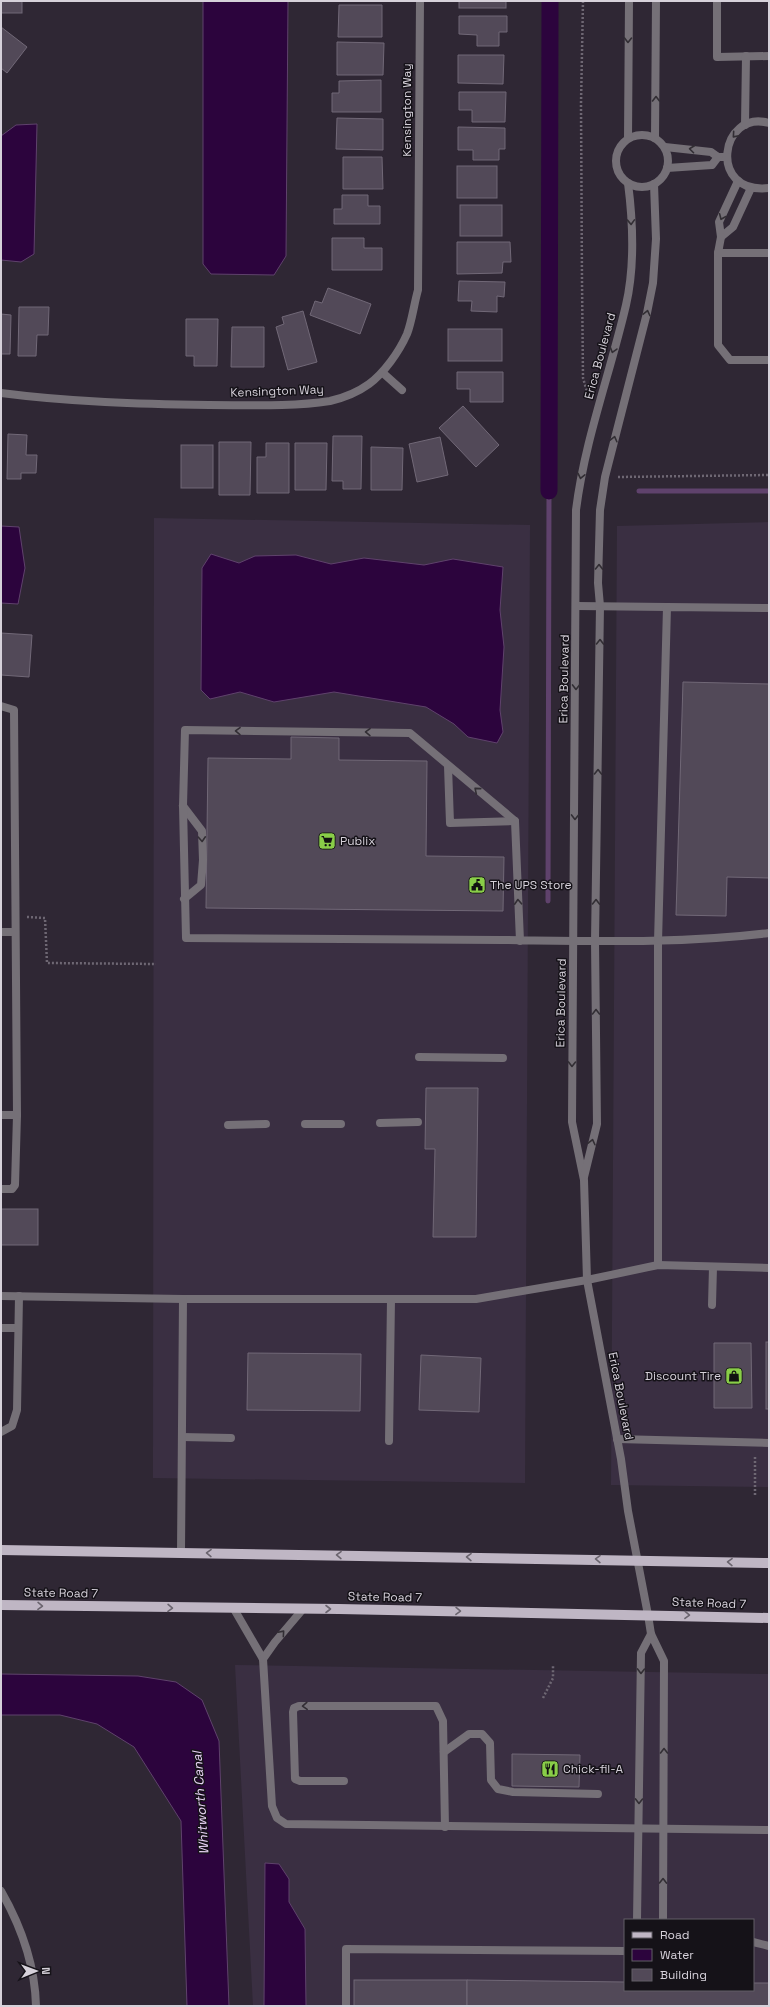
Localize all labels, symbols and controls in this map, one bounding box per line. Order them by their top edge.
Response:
one-way arrow [624,37,632,43]
street label: Kensington Way [399,63,415,157]
one-way arrow [651,96,660,102]
one-way arrow [732,130,739,137]
one-way arrow [689,145,695,154]
one-way arrow [718,213,726,220]
one-way arrow [627,219,635,225]
one-way arrow [643,310,651,316]
street label: Erica Boulevard [581,311,619,401]
one-way arrow [610,347,618,353]
street label: Kensington Way [230,381,324,401]
one-way arrow [610,435,618,442]
one-way arrow [578,473,586,479]
one-way arrow [595,564,603,570]
street label: Erica Boulevard [555,634,573,724]
one-way arrow [596,639,604,645]
one-way arrow [572,684,580,690]
one-way arrow [235,727,241,735]
one-way arrow [365,728,371,736]
one-way arrow [594,769,602,775]
one-way arrow [475,787,482,794]
one-way arrow [571,814,579,820]
supermarket icon: Publix [317,831,337,851]
place label: Publix [340,833,375,849]
one-way arrow [198,836,206,842]
public building icon: The UPS Store [467,875,487,895]
place label: The UPS Store [490,877,572,893]
one-way arrow [514,899,523,905]
one-way arrow [592,899,600,905]
street label: Erica Boulevard [552,958,570,1048]
one-way arrow [592,1009,600,1015]
one-way arrow [568,1061,577,1067]
one-way arrow [588,1139,596,1145]
street label: Erica Boulevard [605,1351,637,1441]
shop icon: Discount Tire [724,1366,744,1386]
place label: Discount Tire [645,1368,721,1384]
one-way arrow [206,1548,212,1557]
one-way arrow [336,1551,342,1559]
one-way arrow [466,1553,472,1561]
one-way arrow [595,1555,601,1563]
one-way arrow [727,1558,733,1567]
street label: State Road 7 [24,1584,98,1602]
street label: State Road 7 [348,1588,422,1606]
street label: State Road 7 [672,1594,747,1612]
one-way arrow [37,1601,43,1610]
one-way arrow [167,1604,173,1612]
one-way arrow [325,1605,331,1613]
one-way arrow [455,1607,461,1615]
one-way arrow [684,1611,690,1620]
one-way arrow [277,1631,284,1638]
one-way arrow [637,1668,645,1674]
one-way arrow [302,1702,308,1711]
one-way arrow [660,1748,668,1754]
water label: Whitworth Canal [188,1749,213,1855]
restaurant icon: Chick-fil-A [540,1759,560,1779]
place label: Chick-fil-A [563,1761,624,1777]
one-way arrow [635,1798,643,1804]
one-way arrow [659,1878,667,1884]
legend [624,1919,754,1991]
text: Road [660,1927,689,1943]
text: Water [660,1947,694,1963]
north arrow [16,1951,56,1991]
text: N [39,1967,53,1975]
text: Building [660,1967,707,1983]

